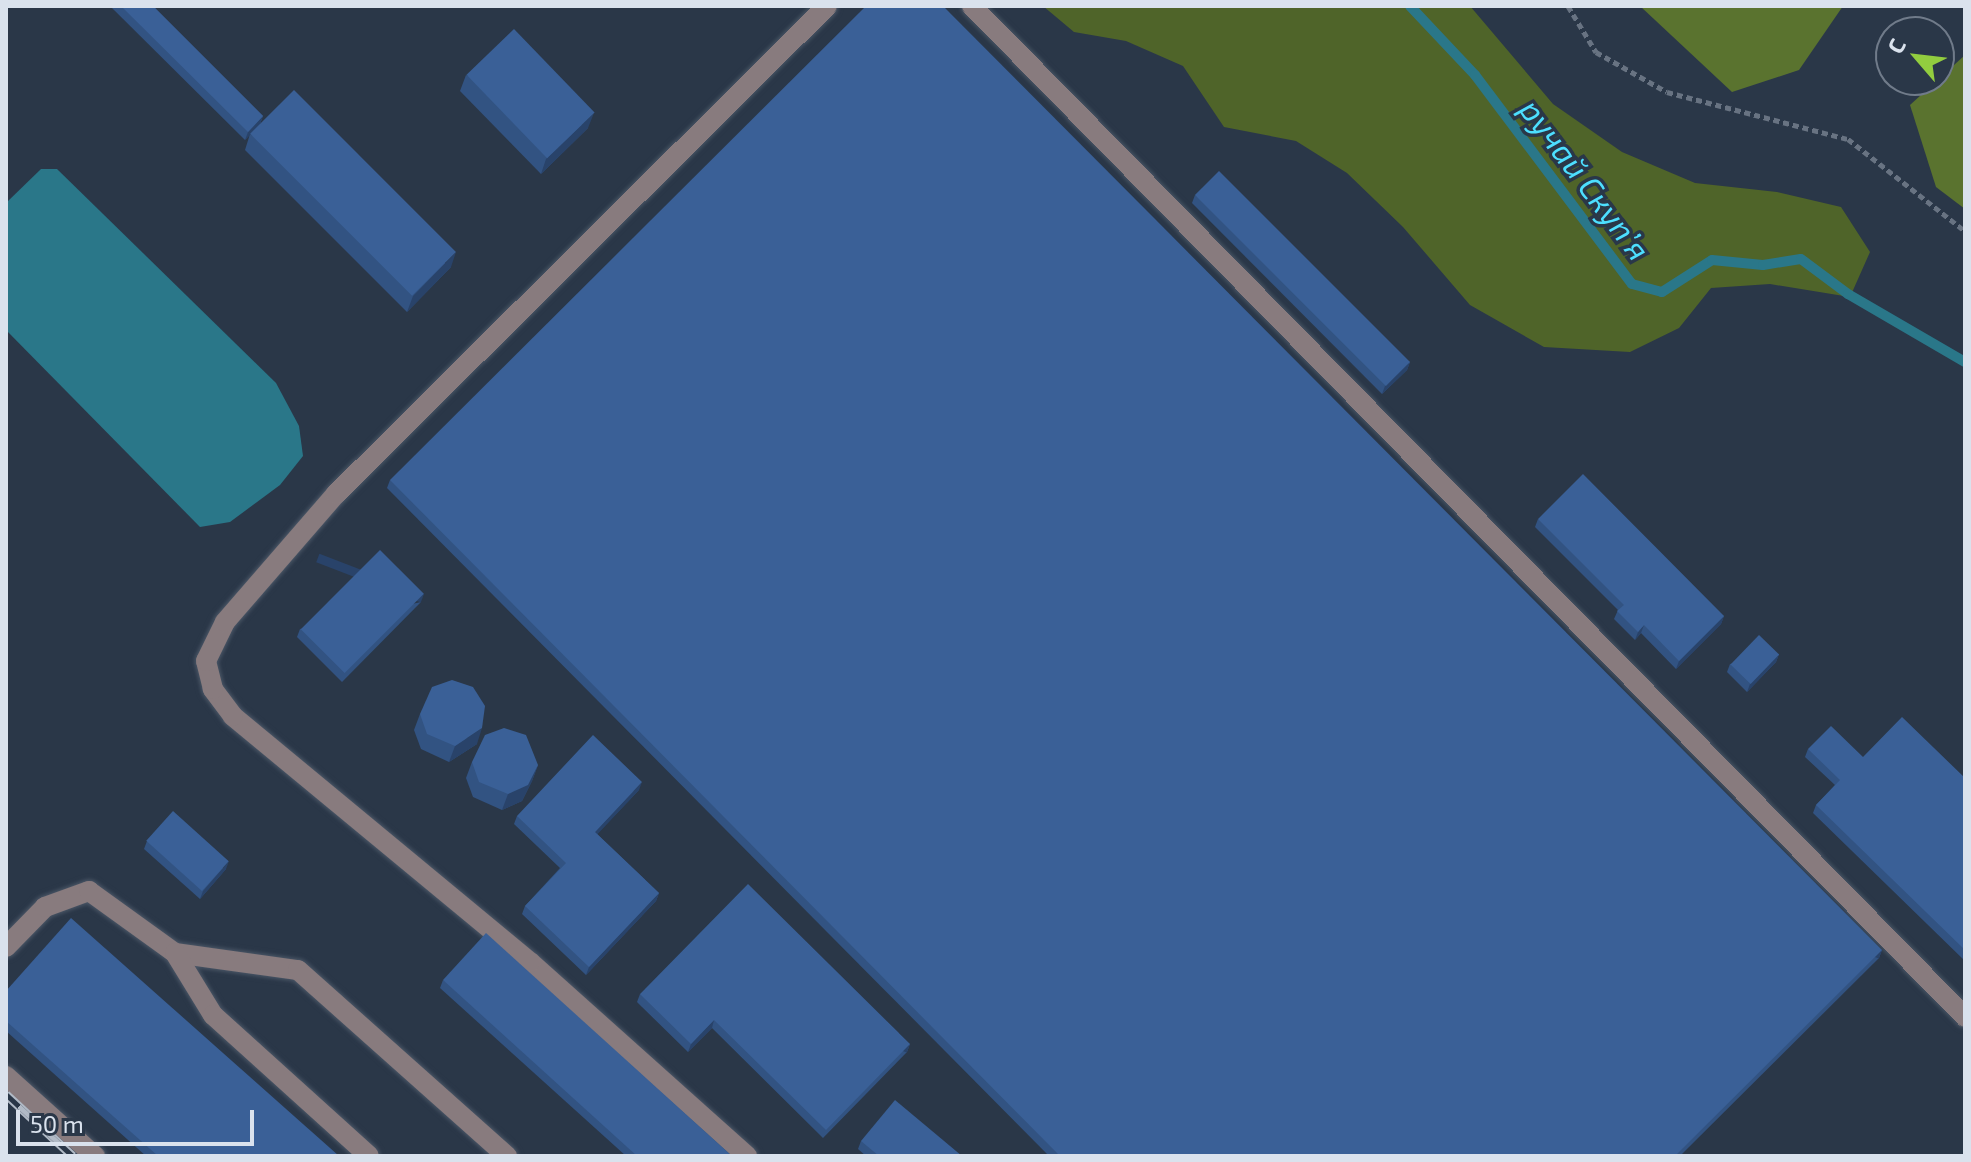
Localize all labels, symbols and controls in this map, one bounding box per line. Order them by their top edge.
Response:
north arrow [1875,16,1955,96]
text: С [1881,34,1910,57]
water label: ручай Скупʼя [1513,91,1659,267]
scale bar [20,1094,258,1144]
text: 50 m [30,1109,84,1138]

